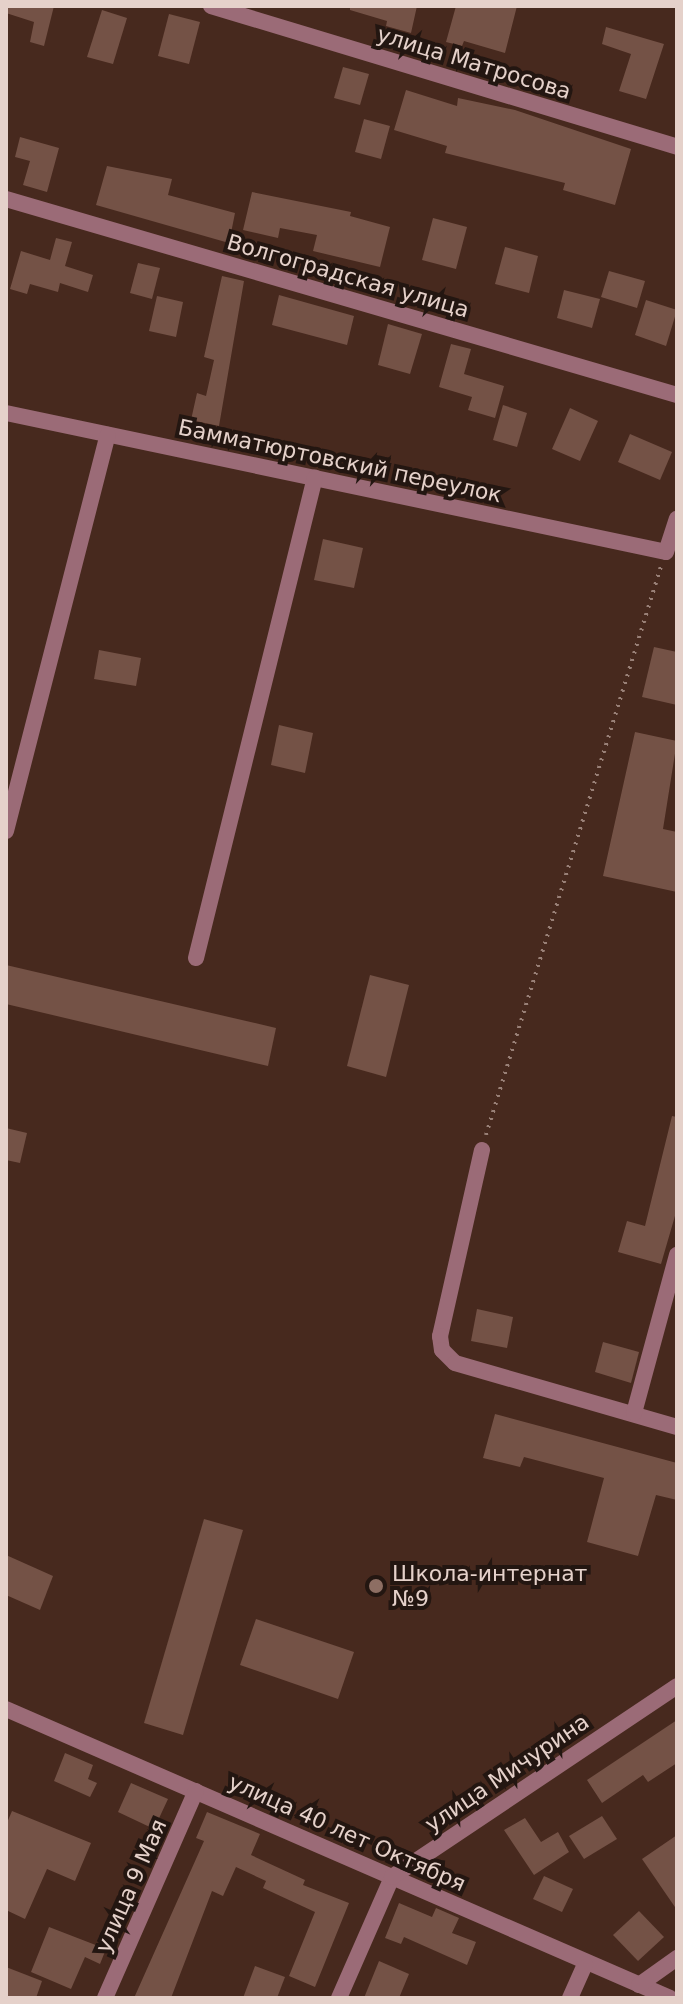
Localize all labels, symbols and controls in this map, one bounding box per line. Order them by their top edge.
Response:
street label: улица Матросова [374,21,574,105]
street label: Волгоградская улица [224,229,472,323]
street label: Бамматюртовский переулок [176,414,504,508]
place label: Школа-интернат №9 [392,1560,587,1612]
marker: Школа-интернат №9 [367,1577,385,1595]
street label: улица Мичурина [420,1708,594,1838]
street label: улица 40 лет Октября [224,1769,470,1897]
street label: улица 9 Мая [90,1815,172,1957]

